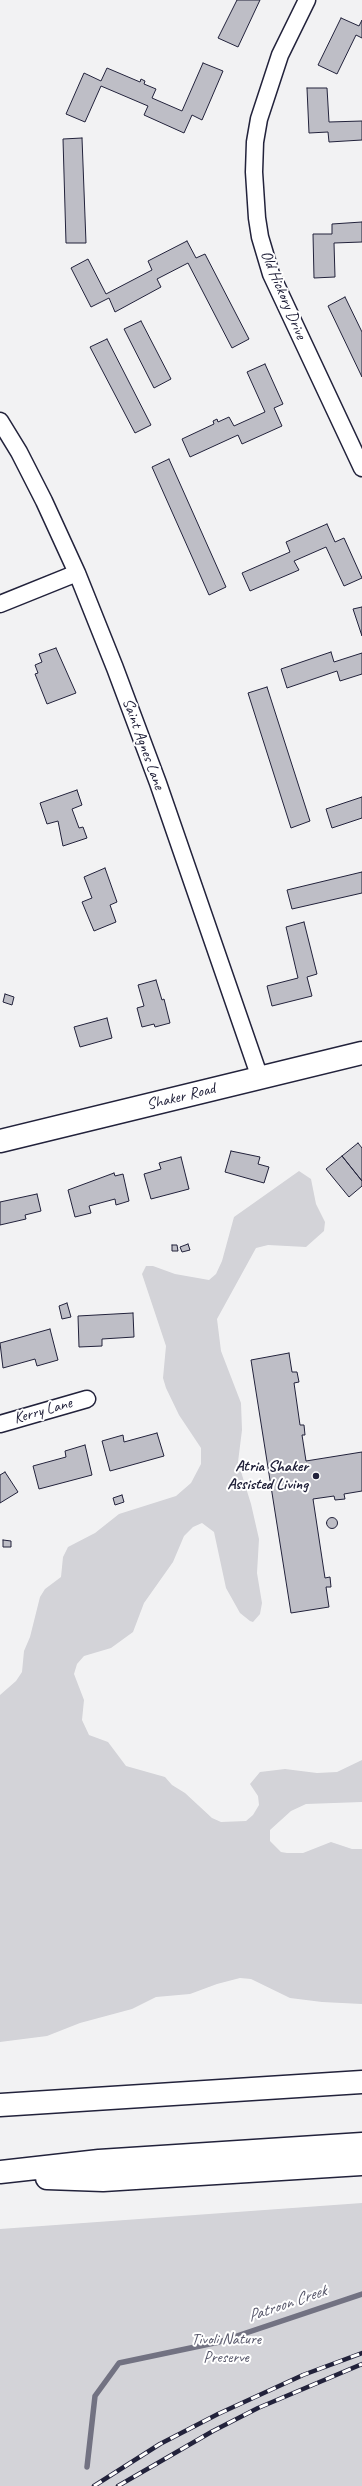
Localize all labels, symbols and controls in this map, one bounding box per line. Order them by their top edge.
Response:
street label: Old Hickory Drive [256,248,310,342]
street label: Saint Agnes Lane [118,696,168,792]
street label: Shaker Road [145,1079,217,1115]
street label: Kerry Lane [12,1394,74,1428]
place label: Atria Shaker Assisted Living [227,1457,308,1495]
marker: Atria Shaker Assisted Living [311,1471,321,1481]
water label: Patroon Creek [245,2281,329,2327]
park label: Tivoli Nature Preserve [191,2330,261,2368]

